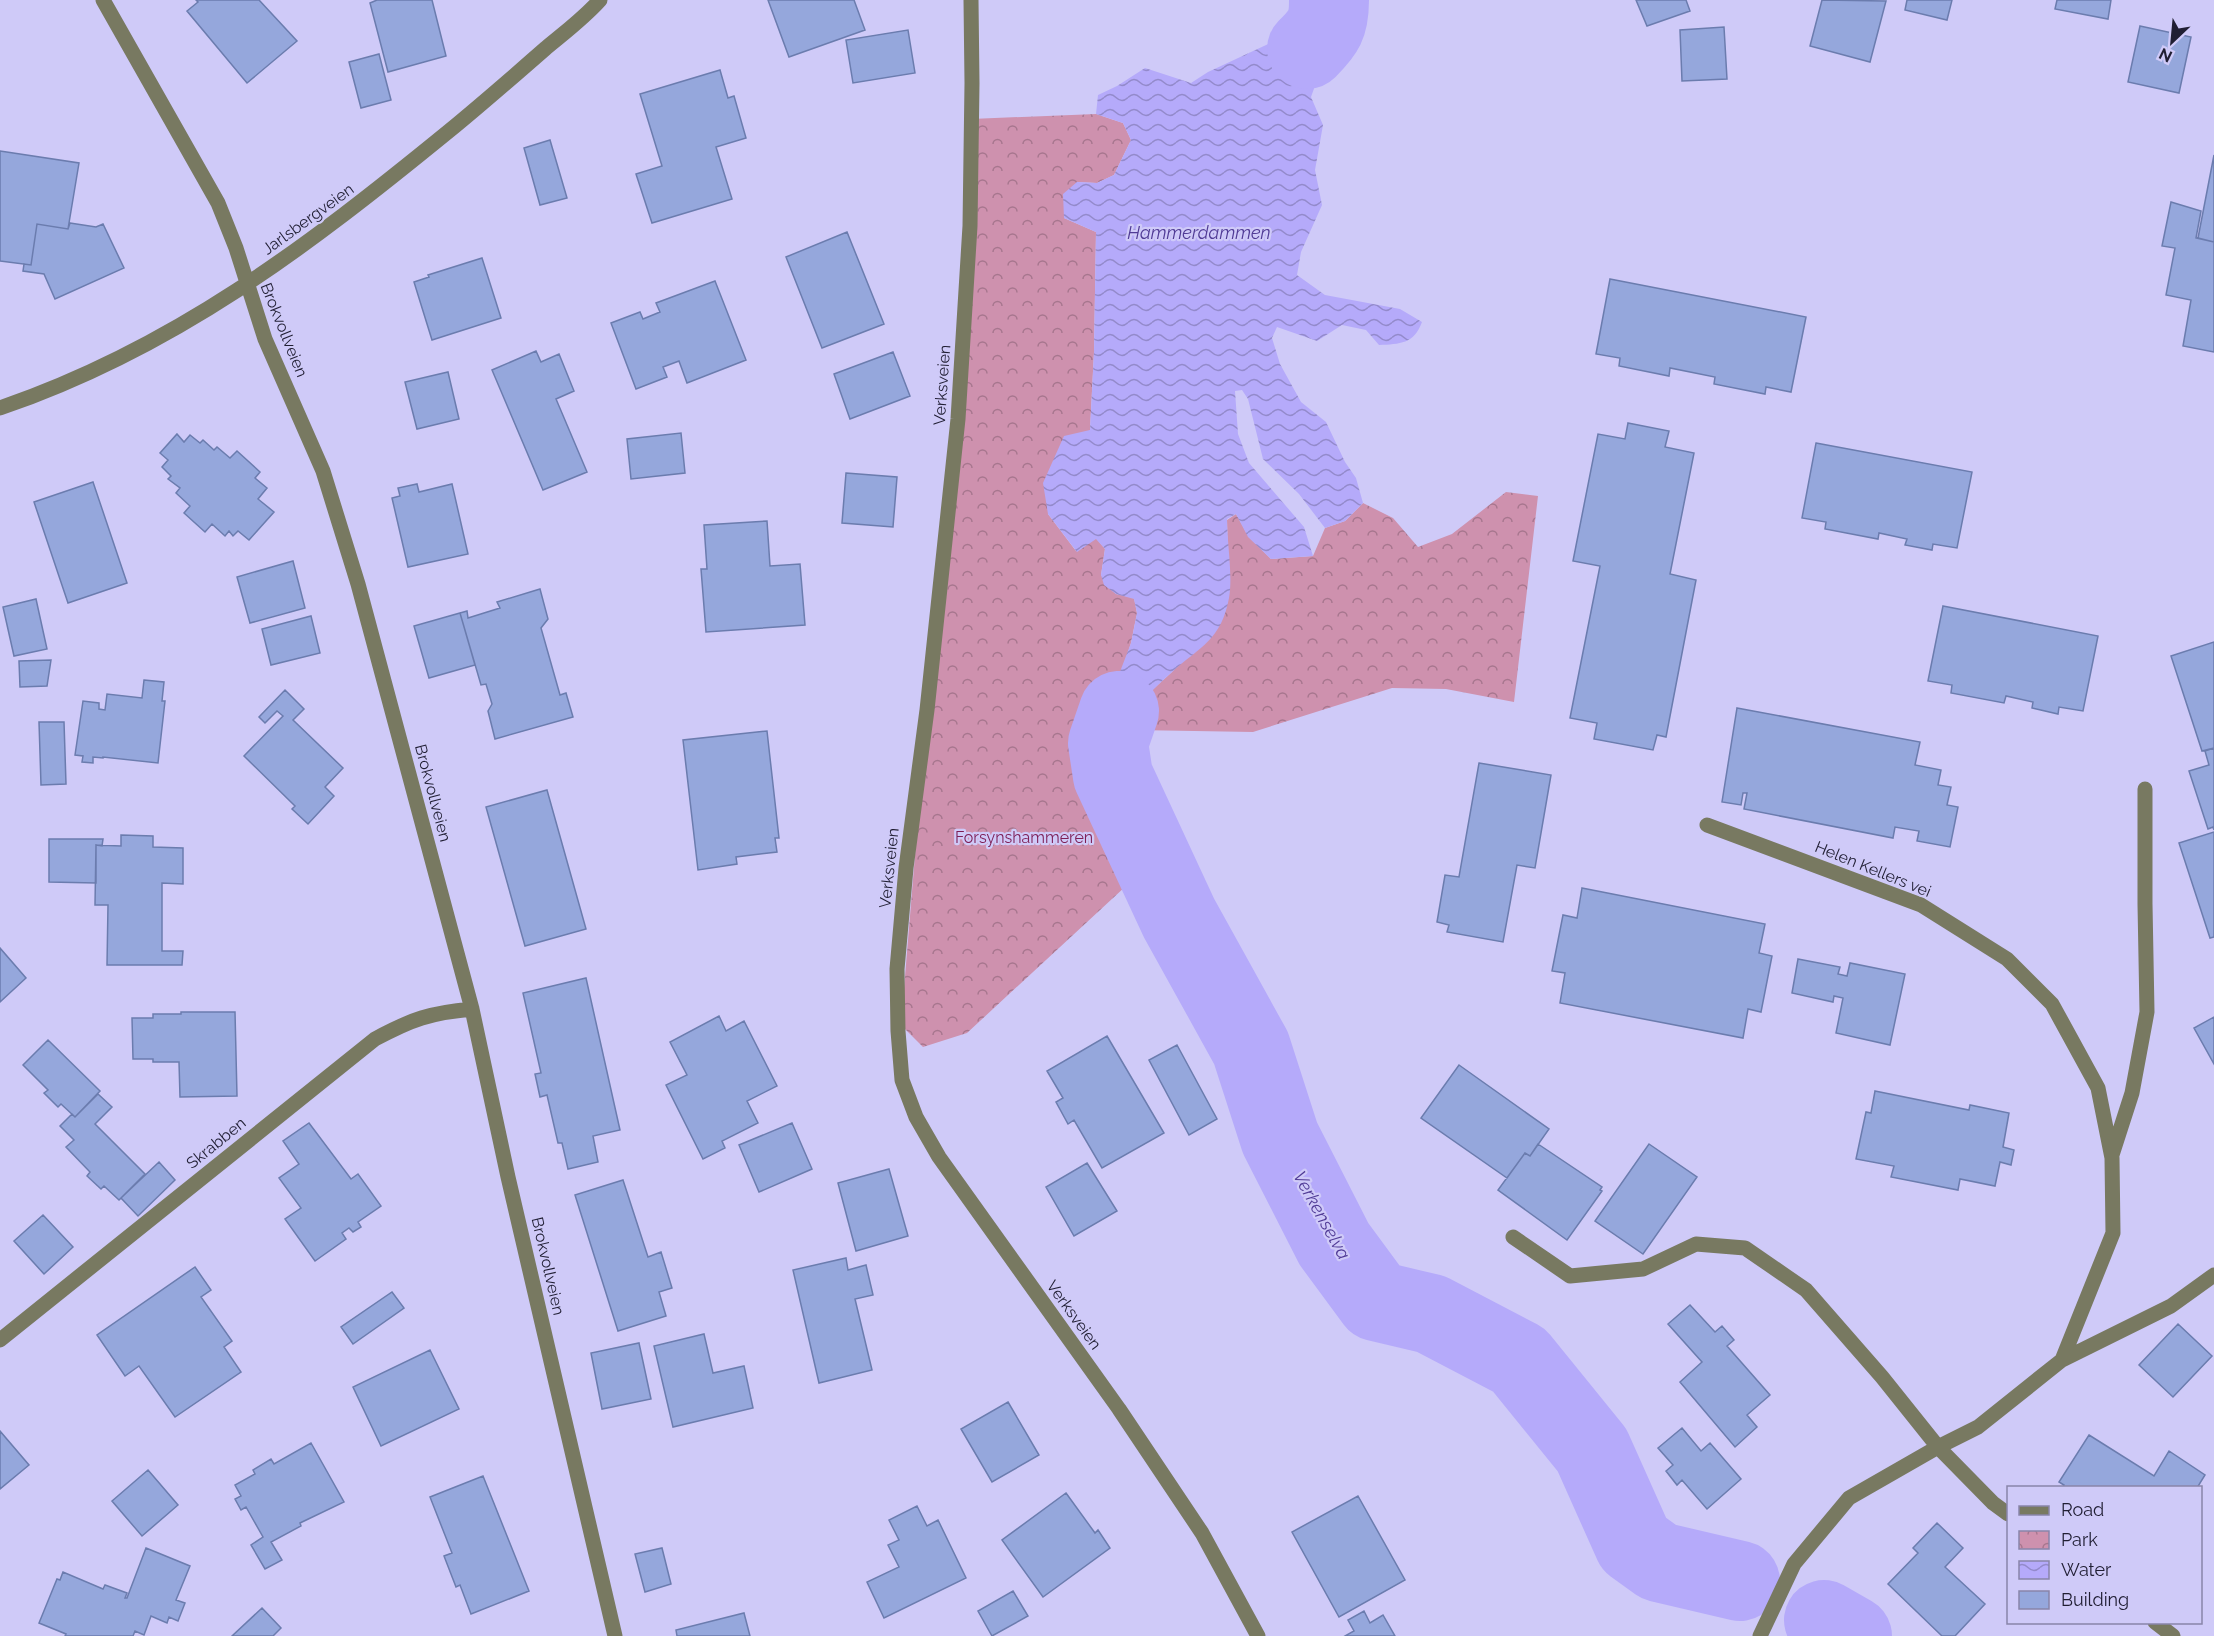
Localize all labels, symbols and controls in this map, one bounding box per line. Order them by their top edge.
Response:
north arrow [2142,12,2202,72]
text: N [2156,44,2175,66]
street label: Jarlsbergveien [259,179,357,259]
water label: Hammerdammen [1127,222,1271,243]
street label: Brokvollveien [256,280,312,380]
street label: Verksveien [930,344,954,426]
street label: Brokvollveien [411,742,455,844]
street label: Verksveien [875,827,903,909]
park label: Forsynshammeren [955,828,1093,847]
street label: Helen Kellers vei [1812,837,1934,901]
street label: Skrabben [182,1113,250,1173]
water label: Verkenselva [1289,1167,1355,1263]
street label: Brokvollveien [527,1215,569,1317]
street label: Verksveien [1043,1277,1105,1353]
legend [2007,1486,2202,1624]
text: Road [2061,1499,2104,1520]
text: Park [2061,1529,2098,1550]
text: Water [2061,1559,2112,1580]
text: Building [2061,1589,2129,1610]

